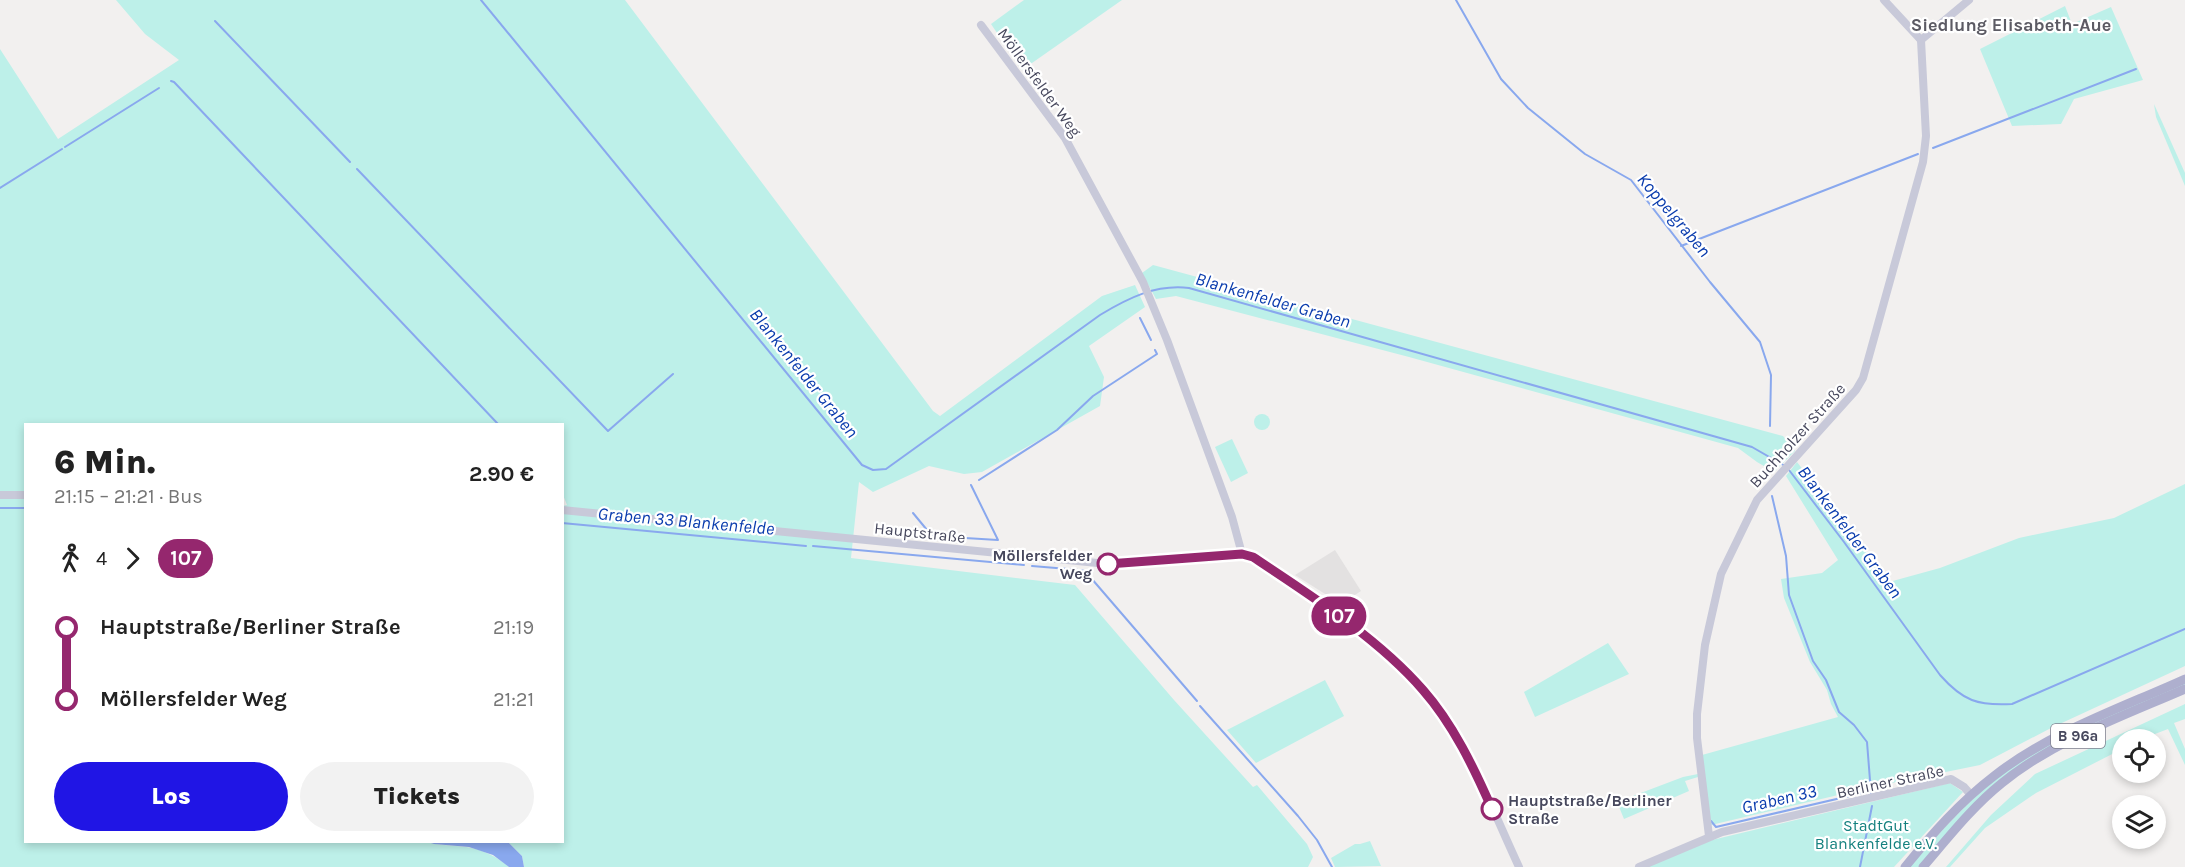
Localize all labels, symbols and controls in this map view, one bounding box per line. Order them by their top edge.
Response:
district label: Siedlung Elisabeth-Aue [1911,14,2111,36]
street label: Möllersfelder Weg [994,24,1085,140]
water label: Koppelgraben [1633,169,1715,261]
water label: Blankenfelder Graben [1193,267,1353,333]
water label: Blankenfelder Graben [745,304,863,442]
street label: Buchholzer Straße [1745,379,1849,492]
text: 6 Min. [54,443,155,481]
text: 2.90 € [469,461,534,487]
water label: Blankenfelder Graben [1793,461,1907,603]
text: 21:15 – 21:21 · Bus [54,485,203,508]
water label: Graben 33 Blankenfelde [597,502,775,540]
street label: Hauptstraße [873,518,966,547]
icon: walk [54,542,87,575]
icon: forward [116,542,149,575]
text: 107 [170,546,201,570]
place label: Möllersfelder Weg [993,546,1093,583]
text: 4 [96,547,107,570]
marker: Möllersfelder Weg [1097,553,1119,575]
line badge: 107 [1304,596,1374,636]
text: 107 [1323,604,1355,628]
text: Hauptstraße/Berliner Straße [100,614,401,640]
text: 21:19 [493,616,534,639]
text: Möllersfelder Weg [100,686,287,712]
text: 21:21 [493,688,534,711]
road number: B 96a [2051,724,2105,748]
map controls [2112,729,2166,849]
button: locate [2112,729,2166,783]
street label: Berliner Straße [1835,761,1945,802]
button: Los [54,762,288,831]
button: Tickets [300,762,534,831]
water label: Graben 33 [1739,780,1819,818]
place label: Hauptstraße/Berliner Straße [1508,791,1672,828]
button: layers [2112,795,2166,849]
marker: Hauptstraße/Berliner Straße [1481,798,1503,820]
park label: StadtGut Blankenfelde e.V. [1815,816,1937,853]

